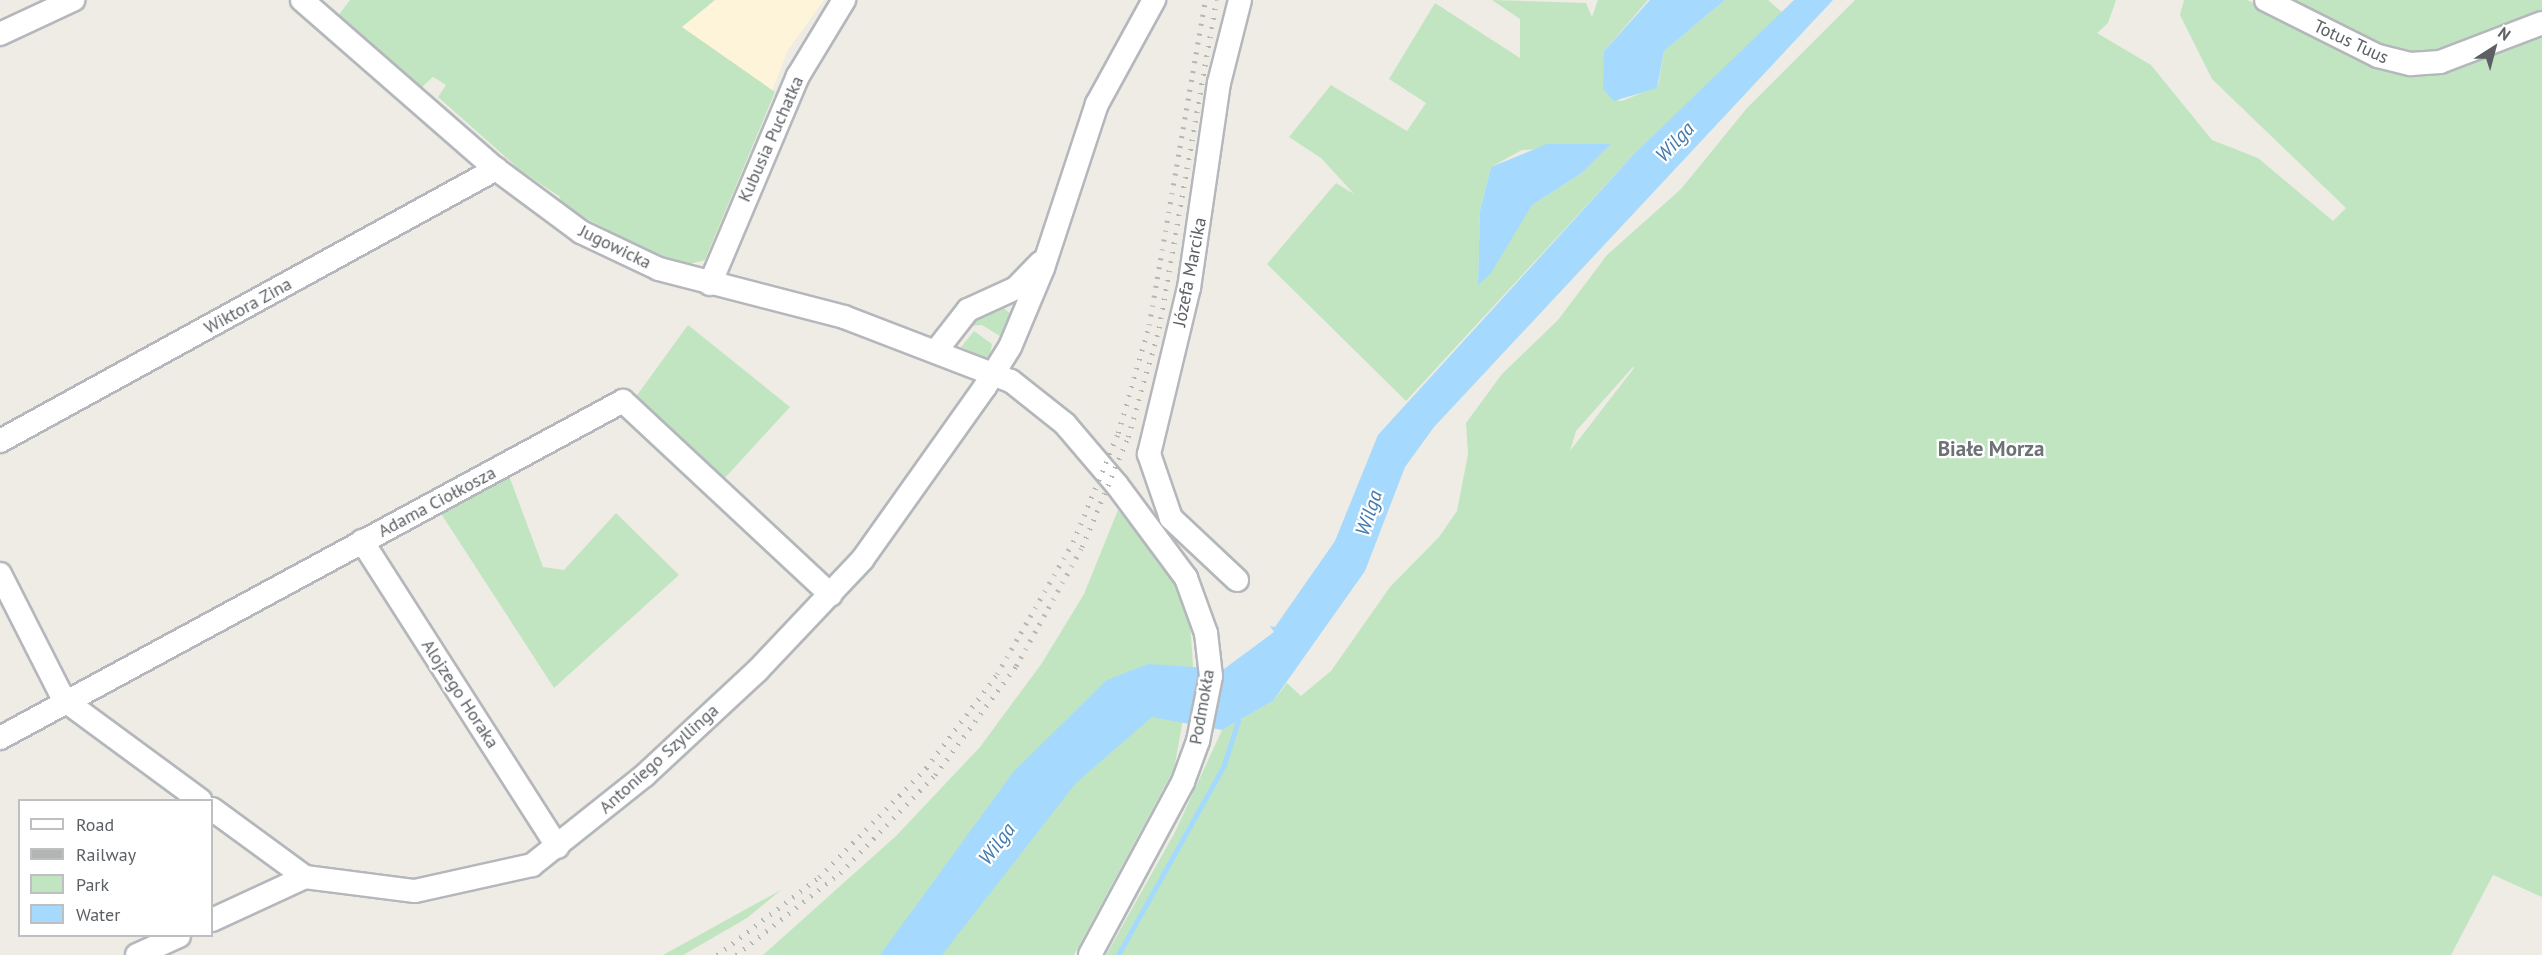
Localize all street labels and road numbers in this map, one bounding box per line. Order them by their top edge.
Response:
street label: Totus Tuus [2310,15,2392,69]
street label: Kubusia Puchatka [734,73,808,205]
street label: Józefa Marcika [1169,216,1211,328]
street label: Jugowicka [575,220,655,274]
street label: Wiktora Zina [200,273,296,339]
street label: Adama Ciołkosza [374,462,500,542]
street label: Alojzego Horaka [417,636,503,752]
street label: Podmokła [1185,668,1219,746]
street label: Antoniego Szyllinga [595,700,723,818]

